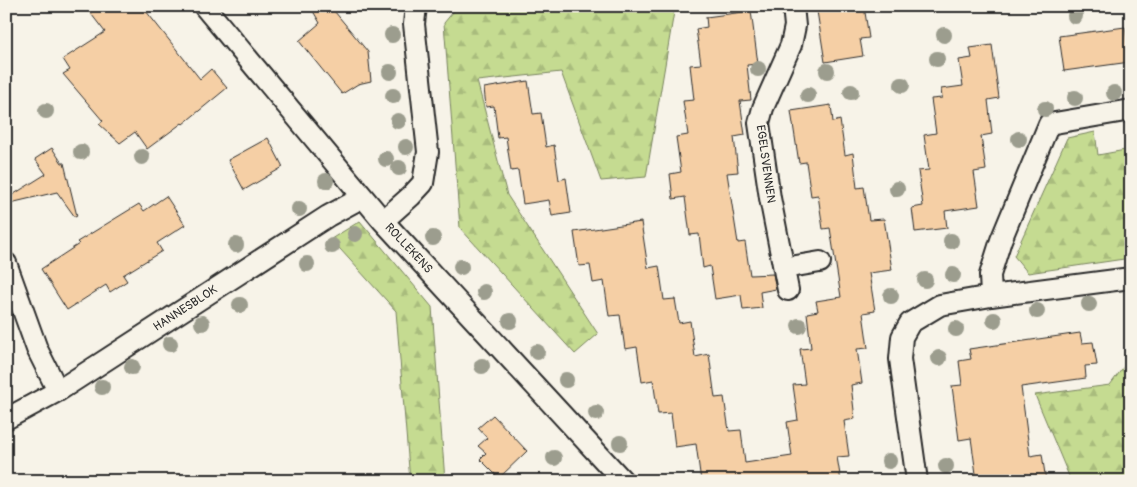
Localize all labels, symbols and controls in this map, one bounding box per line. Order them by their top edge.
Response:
street label: EGELSVENNEN [753,124,778,204]
street label: ROLLEKENS [382,220,436,277]
street label: HANNESBLOK [150,282,220,335]

